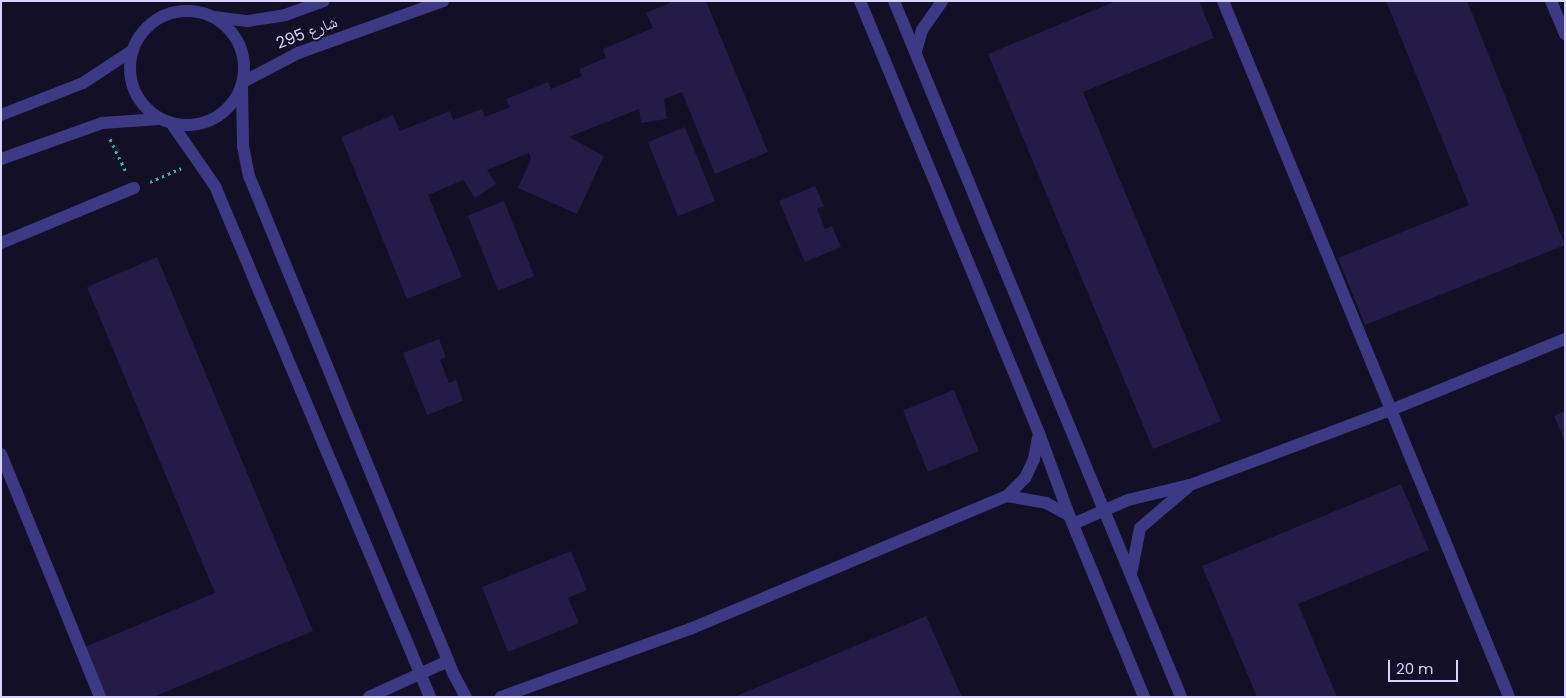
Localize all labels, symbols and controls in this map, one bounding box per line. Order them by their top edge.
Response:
street label: شارع 295 [274,13,340,53]
scale bar [1391,650,1461,682]
text: 20 m [1396,658,1434,679]

